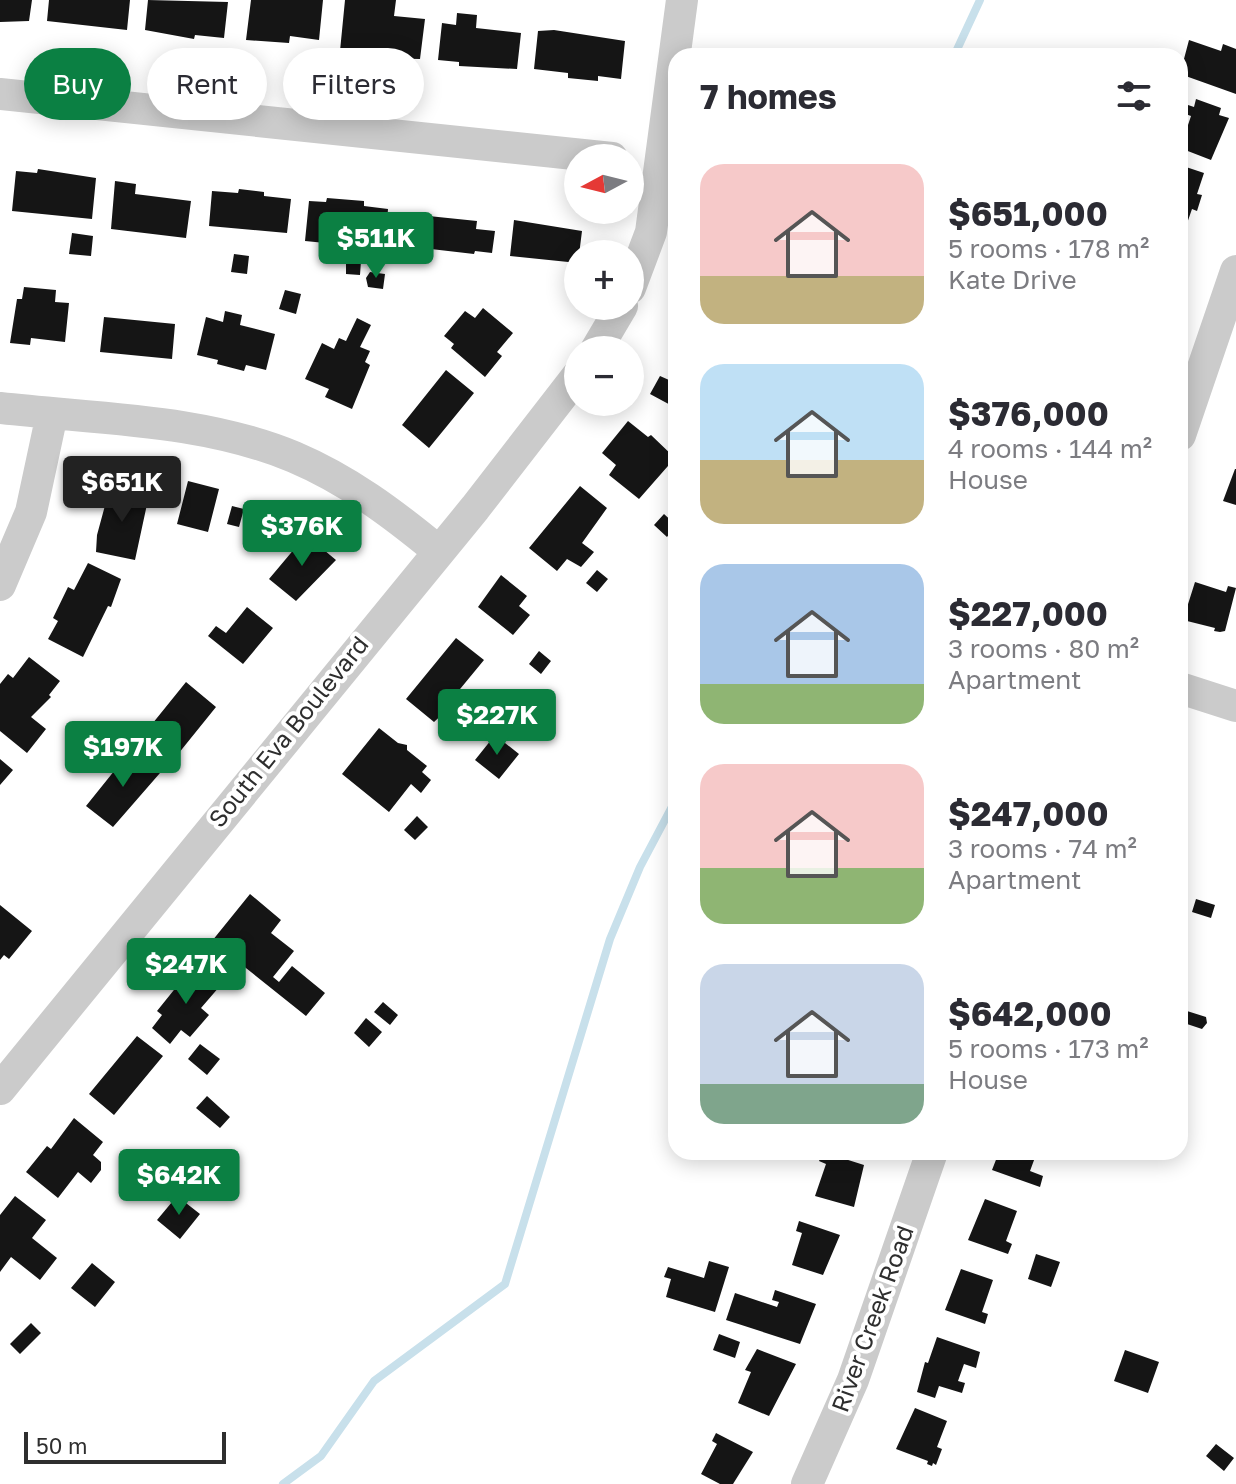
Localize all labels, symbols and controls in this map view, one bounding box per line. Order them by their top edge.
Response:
chip: Buy [24,48,131,120]
chip: Rent [147,48,267,120]
chip: Filters [283,48,424,120]
icon: filters [1112,74,1156,118]
text: 7 homes [700,76,837,116]
north arrow [564,144,644,224]
map controls [564,144,644,416]
text: $651,000 [948,193,1108,233]
icon: home [764,196,860,292]
pin: $511K [320,212,432,280]
text: $511K [337,222,415,253]
text: 5 rooms · 178 m² [948,233,1149,264]
button: + [564,240,644,320]
text: Kate Drive [948,264,1077,295]
button: − [564,336,644,416]
text: $376,000 [948,393,1109,433]
icon: home [764,396,860,492]
text: 4 rooms · 144 m² [948,433,1152,464]
pin: $651K [66,456,178,524]
text: House [948,464,1028,495]
text: $651K [81,466,163,497]
pin: $376K [246,500,358,568]
text: $376K [261,510,343,541]
text: $227,000 [948,593,1108,633]
icon: home [764,596,860,692]
street label: South Eva Boulevard [202,630,374,832]
text: 3 rooms · 80 m² [948,633,1139,664]
text: Apartment [948,664,1081,695]
pin: $227K [441,689,553,757]
text: $227K [456,699,538,730]
pin: $197K [67,721,179,789]
text: $197K [83,731,163,762]
text: $247,000 [948,793,1108,833]
icon: home [764,796,860,892]
text: 3 rooms · 74 m² [948,833,1137,864]
text: Apartment [948,864,1081,895]
pin: $247K [130,938,242,1006]
text: $247K [145,948,227,979]
text: $642,000 [948,993,1112,1033]
icon: home [764,996,860,1092]
text: 5 rooms · 173 m² [948,1033,1149,1064]
text: House [948,1064,1028,1095]
pin: $642K [123,1149,235,1217]
text: $642K [137,1159,221,1190]
street label: River Creek Road [824,1221,919,1416]
scale bar [24,1428,226,1464]
text: 50 m [36,1432,87,1459]

